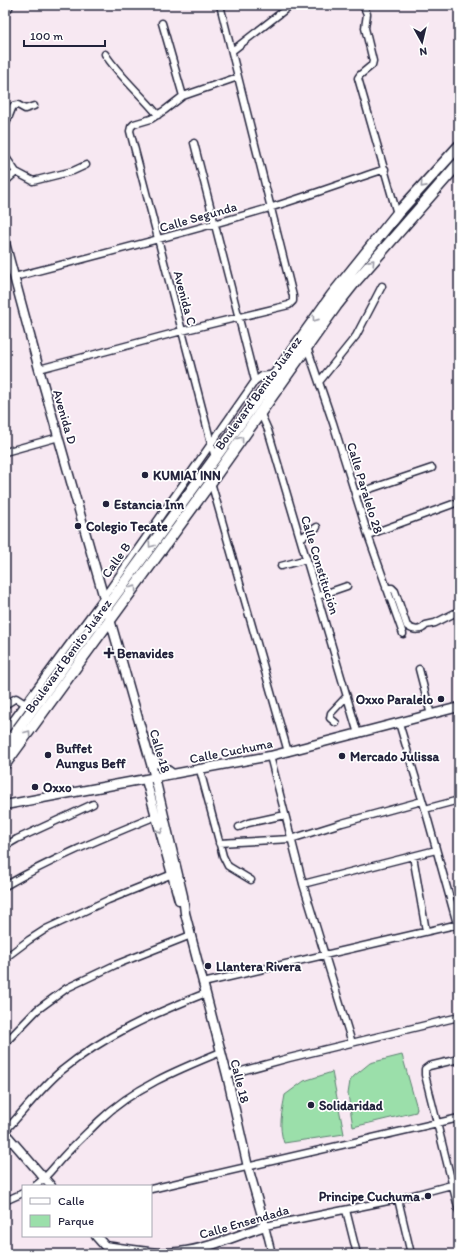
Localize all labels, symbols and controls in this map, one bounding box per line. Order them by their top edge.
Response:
scale bar [24,22,105,48]
north arrow [402,22,442,62]
text: 100 m [30,29,63,43]
text: N [419,44,428,58]
one-way arrow [420,181,427,188]
street label: Calle Segunda [158,199,239,235]
one-way arrow [368,259,375,267]
street label: Avenida C [171,269,199,327]
one-way arrow [312,315,320,322]
street label: Boulevard Benito Juárez [212,333,304,453]
street label: Avenida D [50,388,80,446]
one-way arrow [237,437,244,444]
street label: Calle Paralelo 28 [344,441,386,535]
place label: KUMIAI INN [153,468,221,483]
marker: KUMIAI INN [140,470,150,480]
place label: Estancia Inn [114,497,185,512]
marker: Estancia Inn [101,499,111,509]
street label: Calle Constitución [298,514,342,616]
place label: Colegio Tecate [86,519,168,535]
marker: Colegio Tecate [73,521,83,531]
street label: Calle B [98,539,134,581]
one-way arrow [149,541,156,548]
one-way arrow [129,586,136,593]
street label: Boulevard Benito Juárez [22,596,114,716]
place label: Benavides [117,646,174,661]
marker: Benavides [104,648,114,658]
place label: Oxxo Paralelo [356,692,433,707]
marker: Oxxo Paralelo [436,694,446,704]
street label: Calle 18 [147,727,173,775]
one-way arrow [23,730,31,737]
street label: Calle Cuchuma [188,735,274,766]
place label: Buffet Aungus Beff [55,741,126,772]
place label: Mercado Julissa [350,749,440,764]
marker: Buffet Aungus Beff [43,750,53,760]
marker: Mercado Julissa [337,751,347,761]
place label: Oxxo [43,780,72,795]
marker: Oxxo [30,782,40,792]
one-way arrow [155,827,164,834]
place label: Llantera Rivera [216,959,301,974]
marker: Llantera Rivera [203,961,213,971]
street label: Calle 18 [227,1057,253,1105]
place label: Solidaridad [319,1098,384,1113]
marker: Solidaridad [306,1100,316,1110]
legend [22,1185,152,1237]
place label: Principe Cuchuma [319,1189,420,1205]
marker: Principe Cuchuma [423,1191,433,1201]
text: Calle [58,1194,85,1208]
street label: Calle Ensendada [197,1202,291,1242]
text: Parque [58,1214,94,1228]

